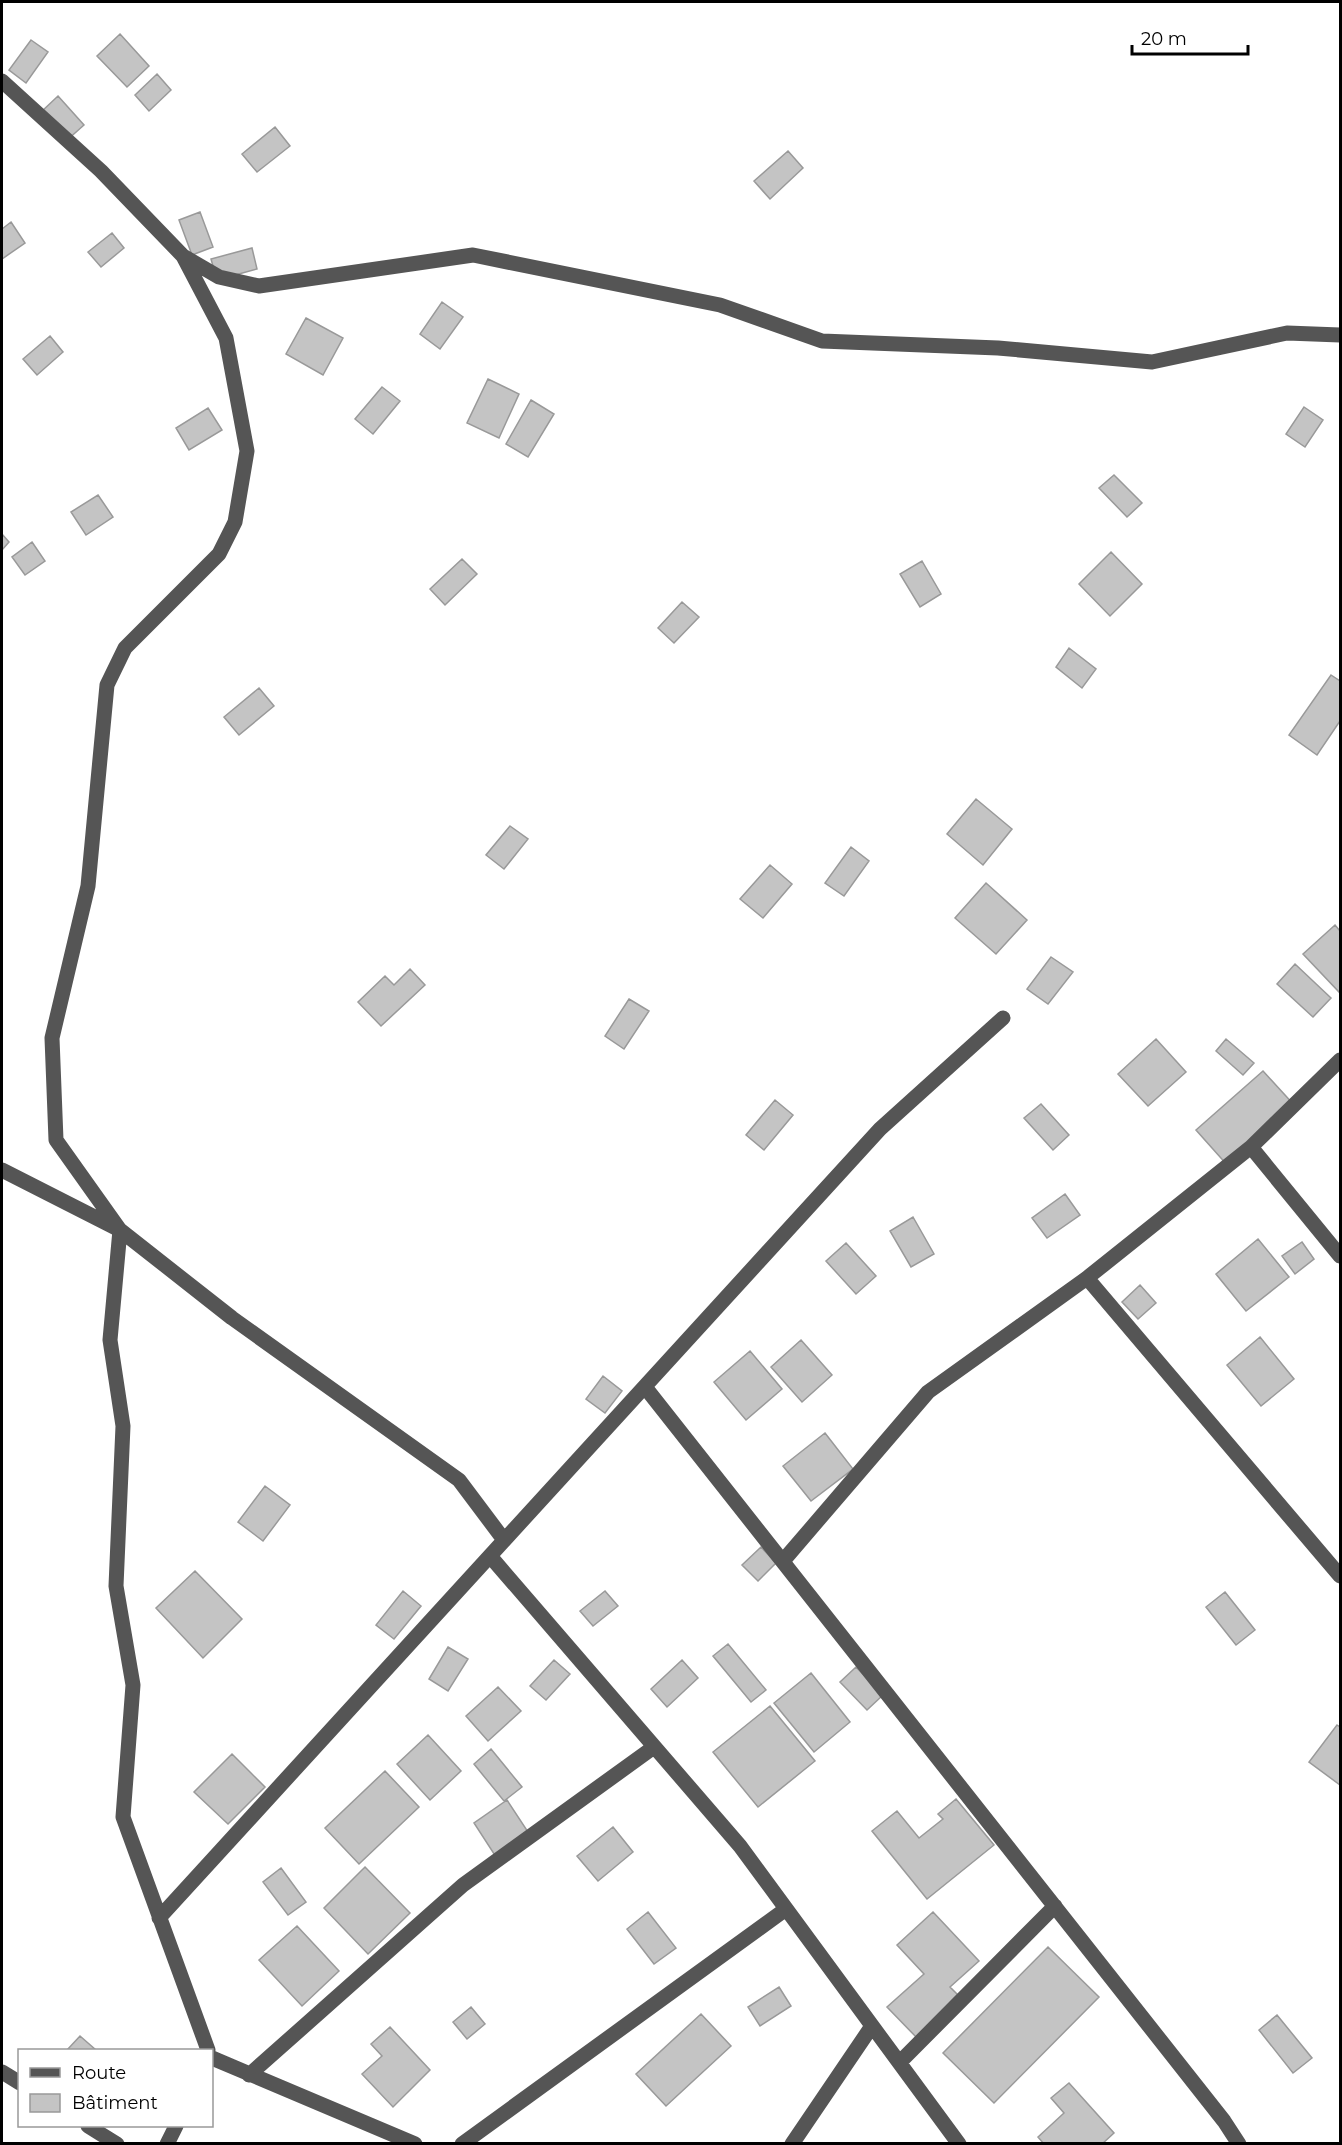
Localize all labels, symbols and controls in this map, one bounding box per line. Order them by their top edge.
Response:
scale bar [1132,18,1248,56]
text: 20 m [1141,28,1187,50]
legend [18,2049,213,2127]
text: Route [72,2062,126,2084]
text: Bâtiment [72,2092,158,2114]

